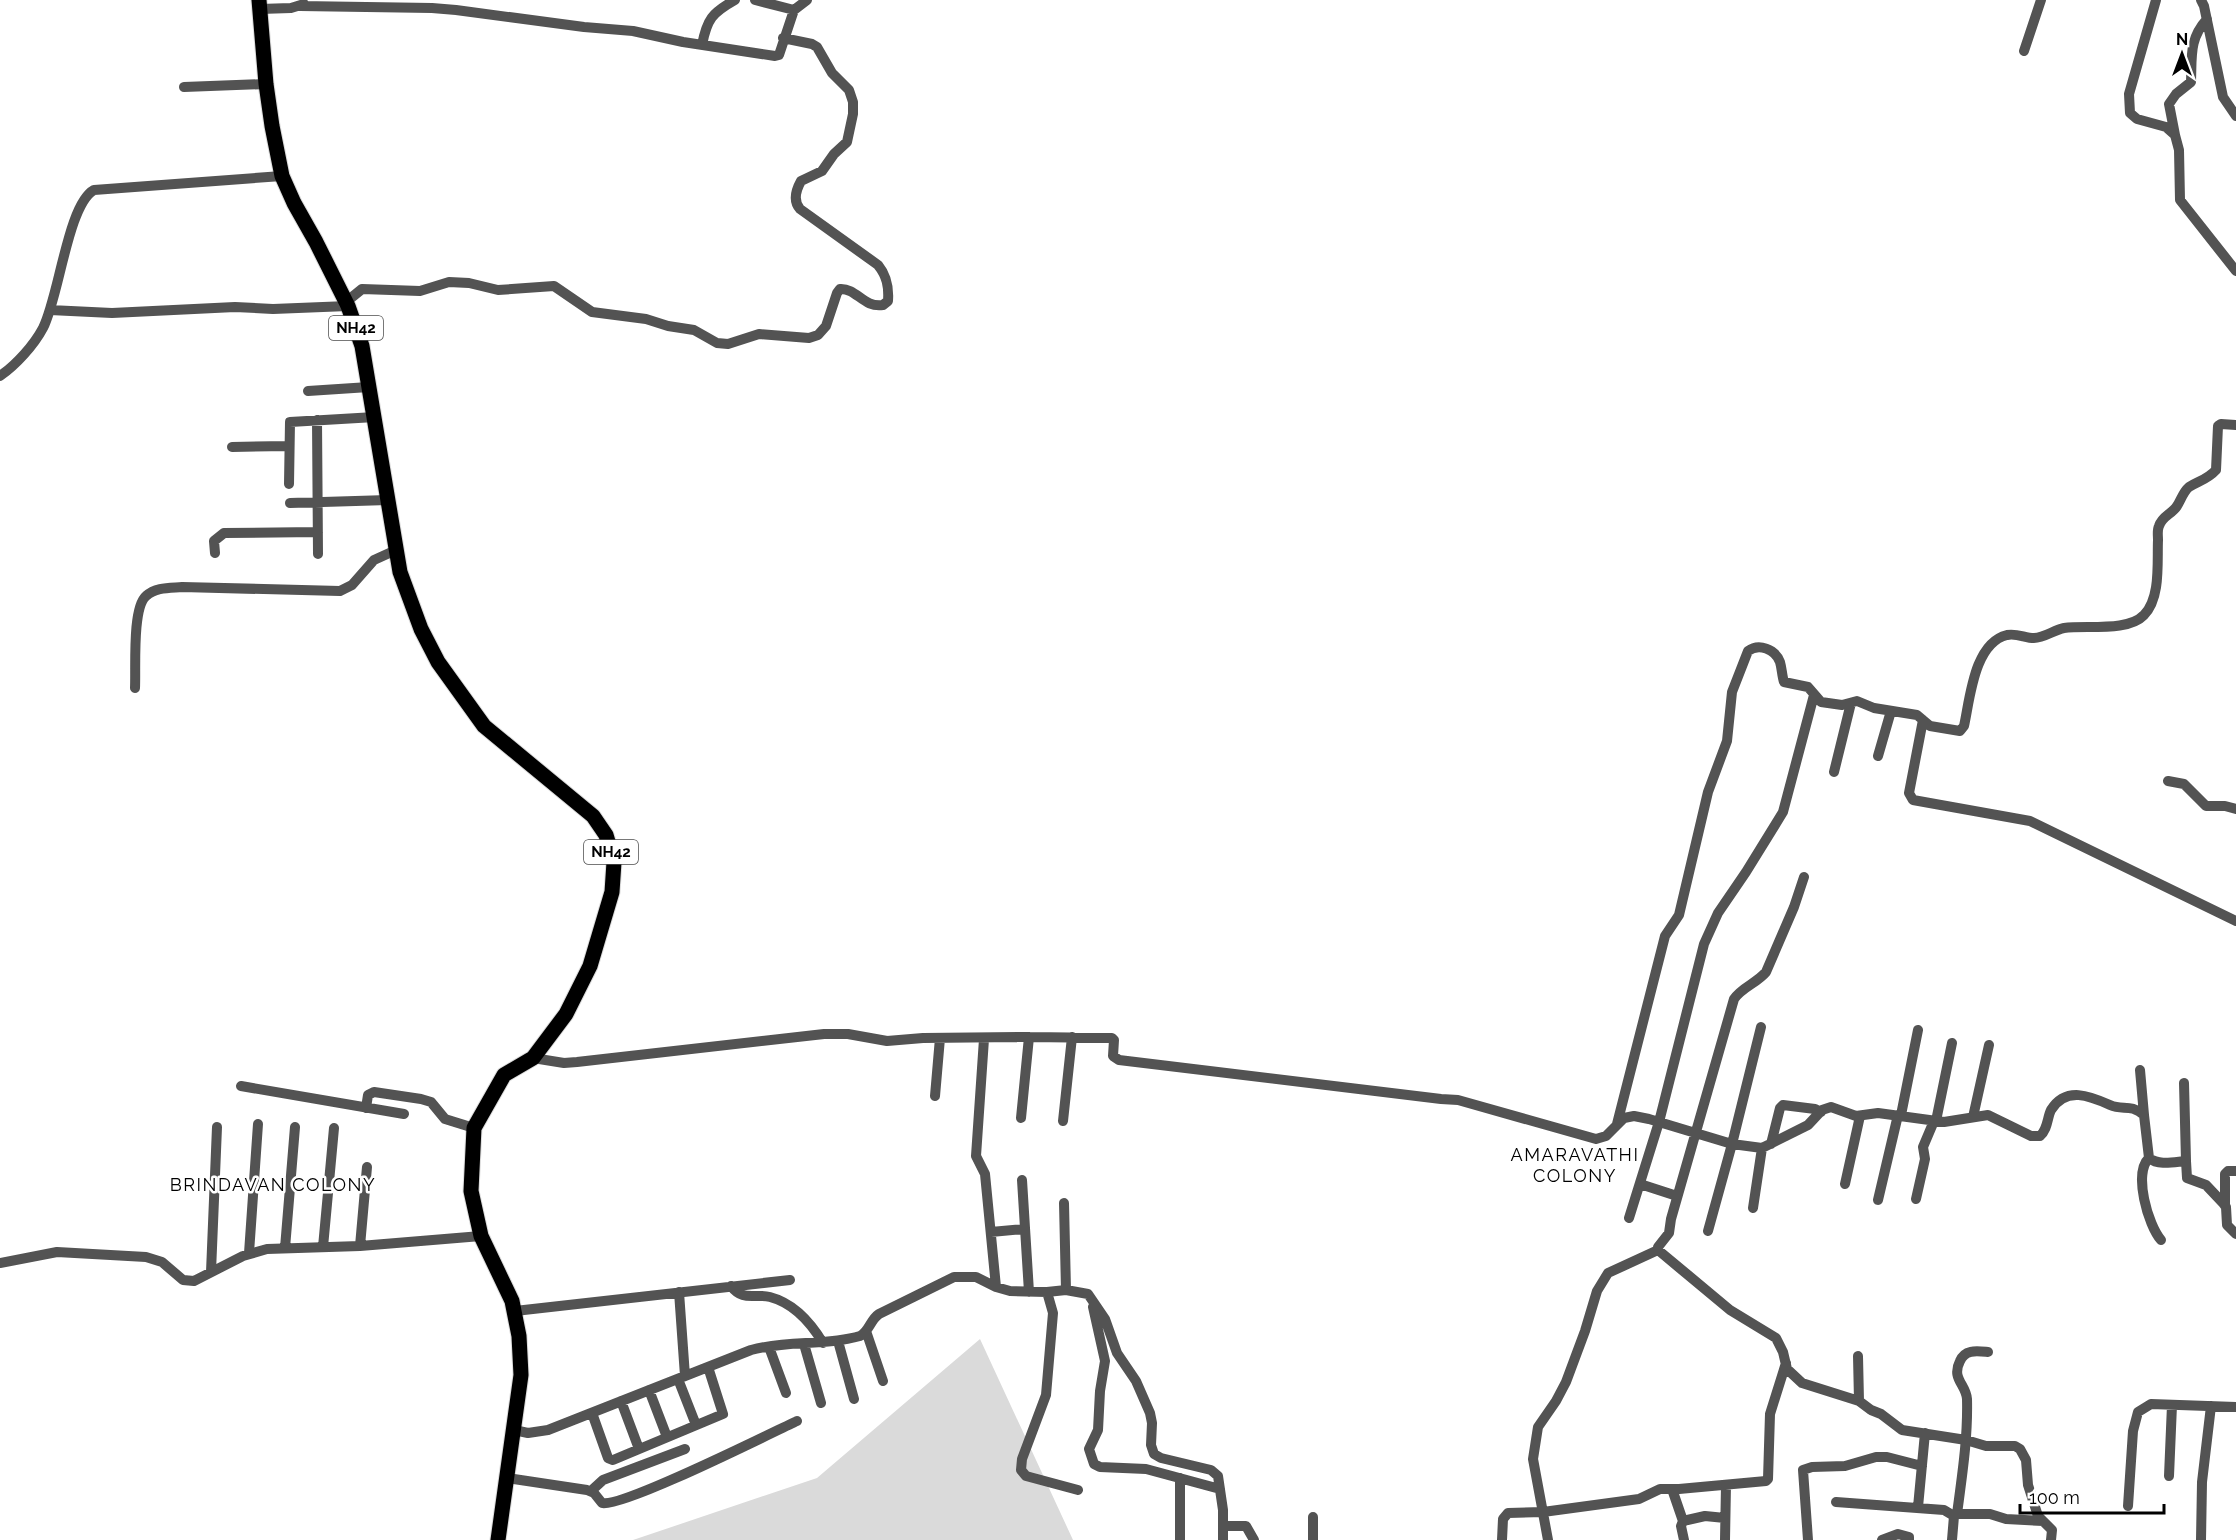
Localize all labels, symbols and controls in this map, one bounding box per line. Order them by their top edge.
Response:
north arrow [2152,24,2212,84]
text: N [2176,30,2188,49]
road number: NH42 [329,316,383,340]
road number: NH42 [584,840,638,864]
district label: AMARAVATHI COLONY [1511,1144,1639,1186]
district label: BRINDAVAN COLONY [170,1174,376,1195]
scale bar [2020,1477,2164,1515]
text: 100 m [2029,1487,2080,1508]

